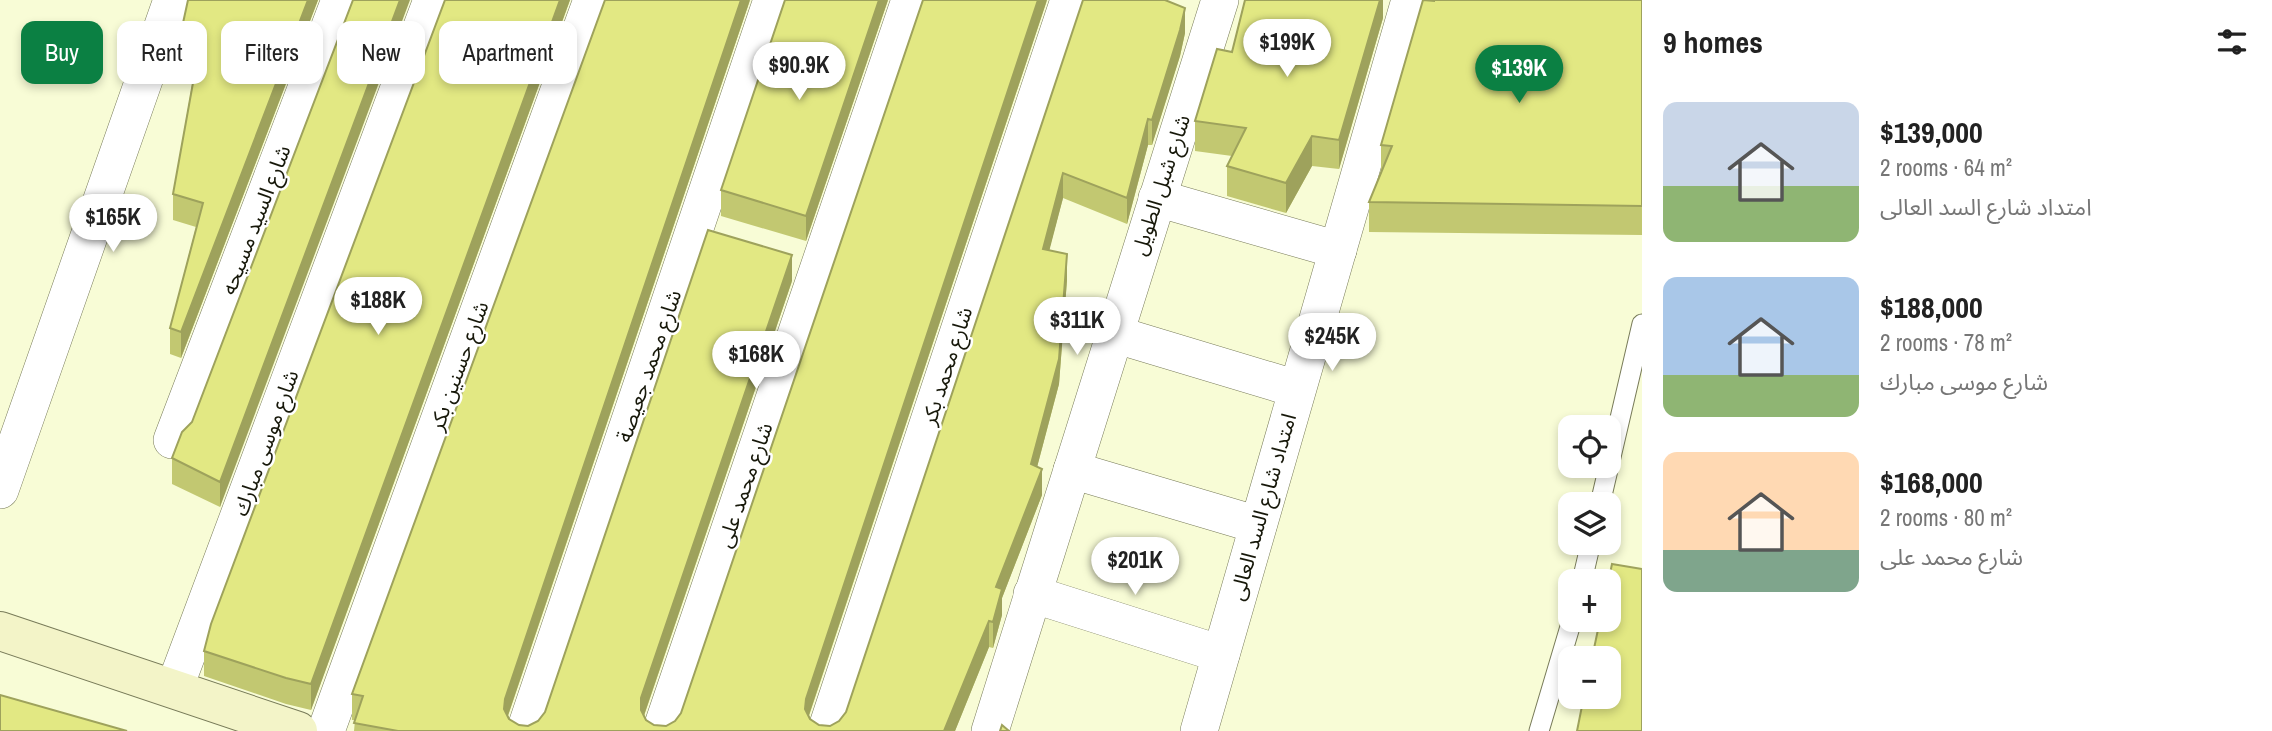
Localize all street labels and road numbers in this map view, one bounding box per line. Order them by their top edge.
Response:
street label: شارع شبل الطويل [1124,111,1198,259]
street label: شارع السيد مسيحه [214,141,298,299]
street label: شارع محمد جعيصة [609,286,689,446]
street label: شارع حسنين بكر [421,297,496,436]
street label: شارع محمد بكر [913,303,980,430]
street label: شارع موسى مبارك [226,366,306,520]
street label: امتداد شارع السد العالى [1222,410,1304,604]
street label: شارع محمد على [710,418,780,552]

